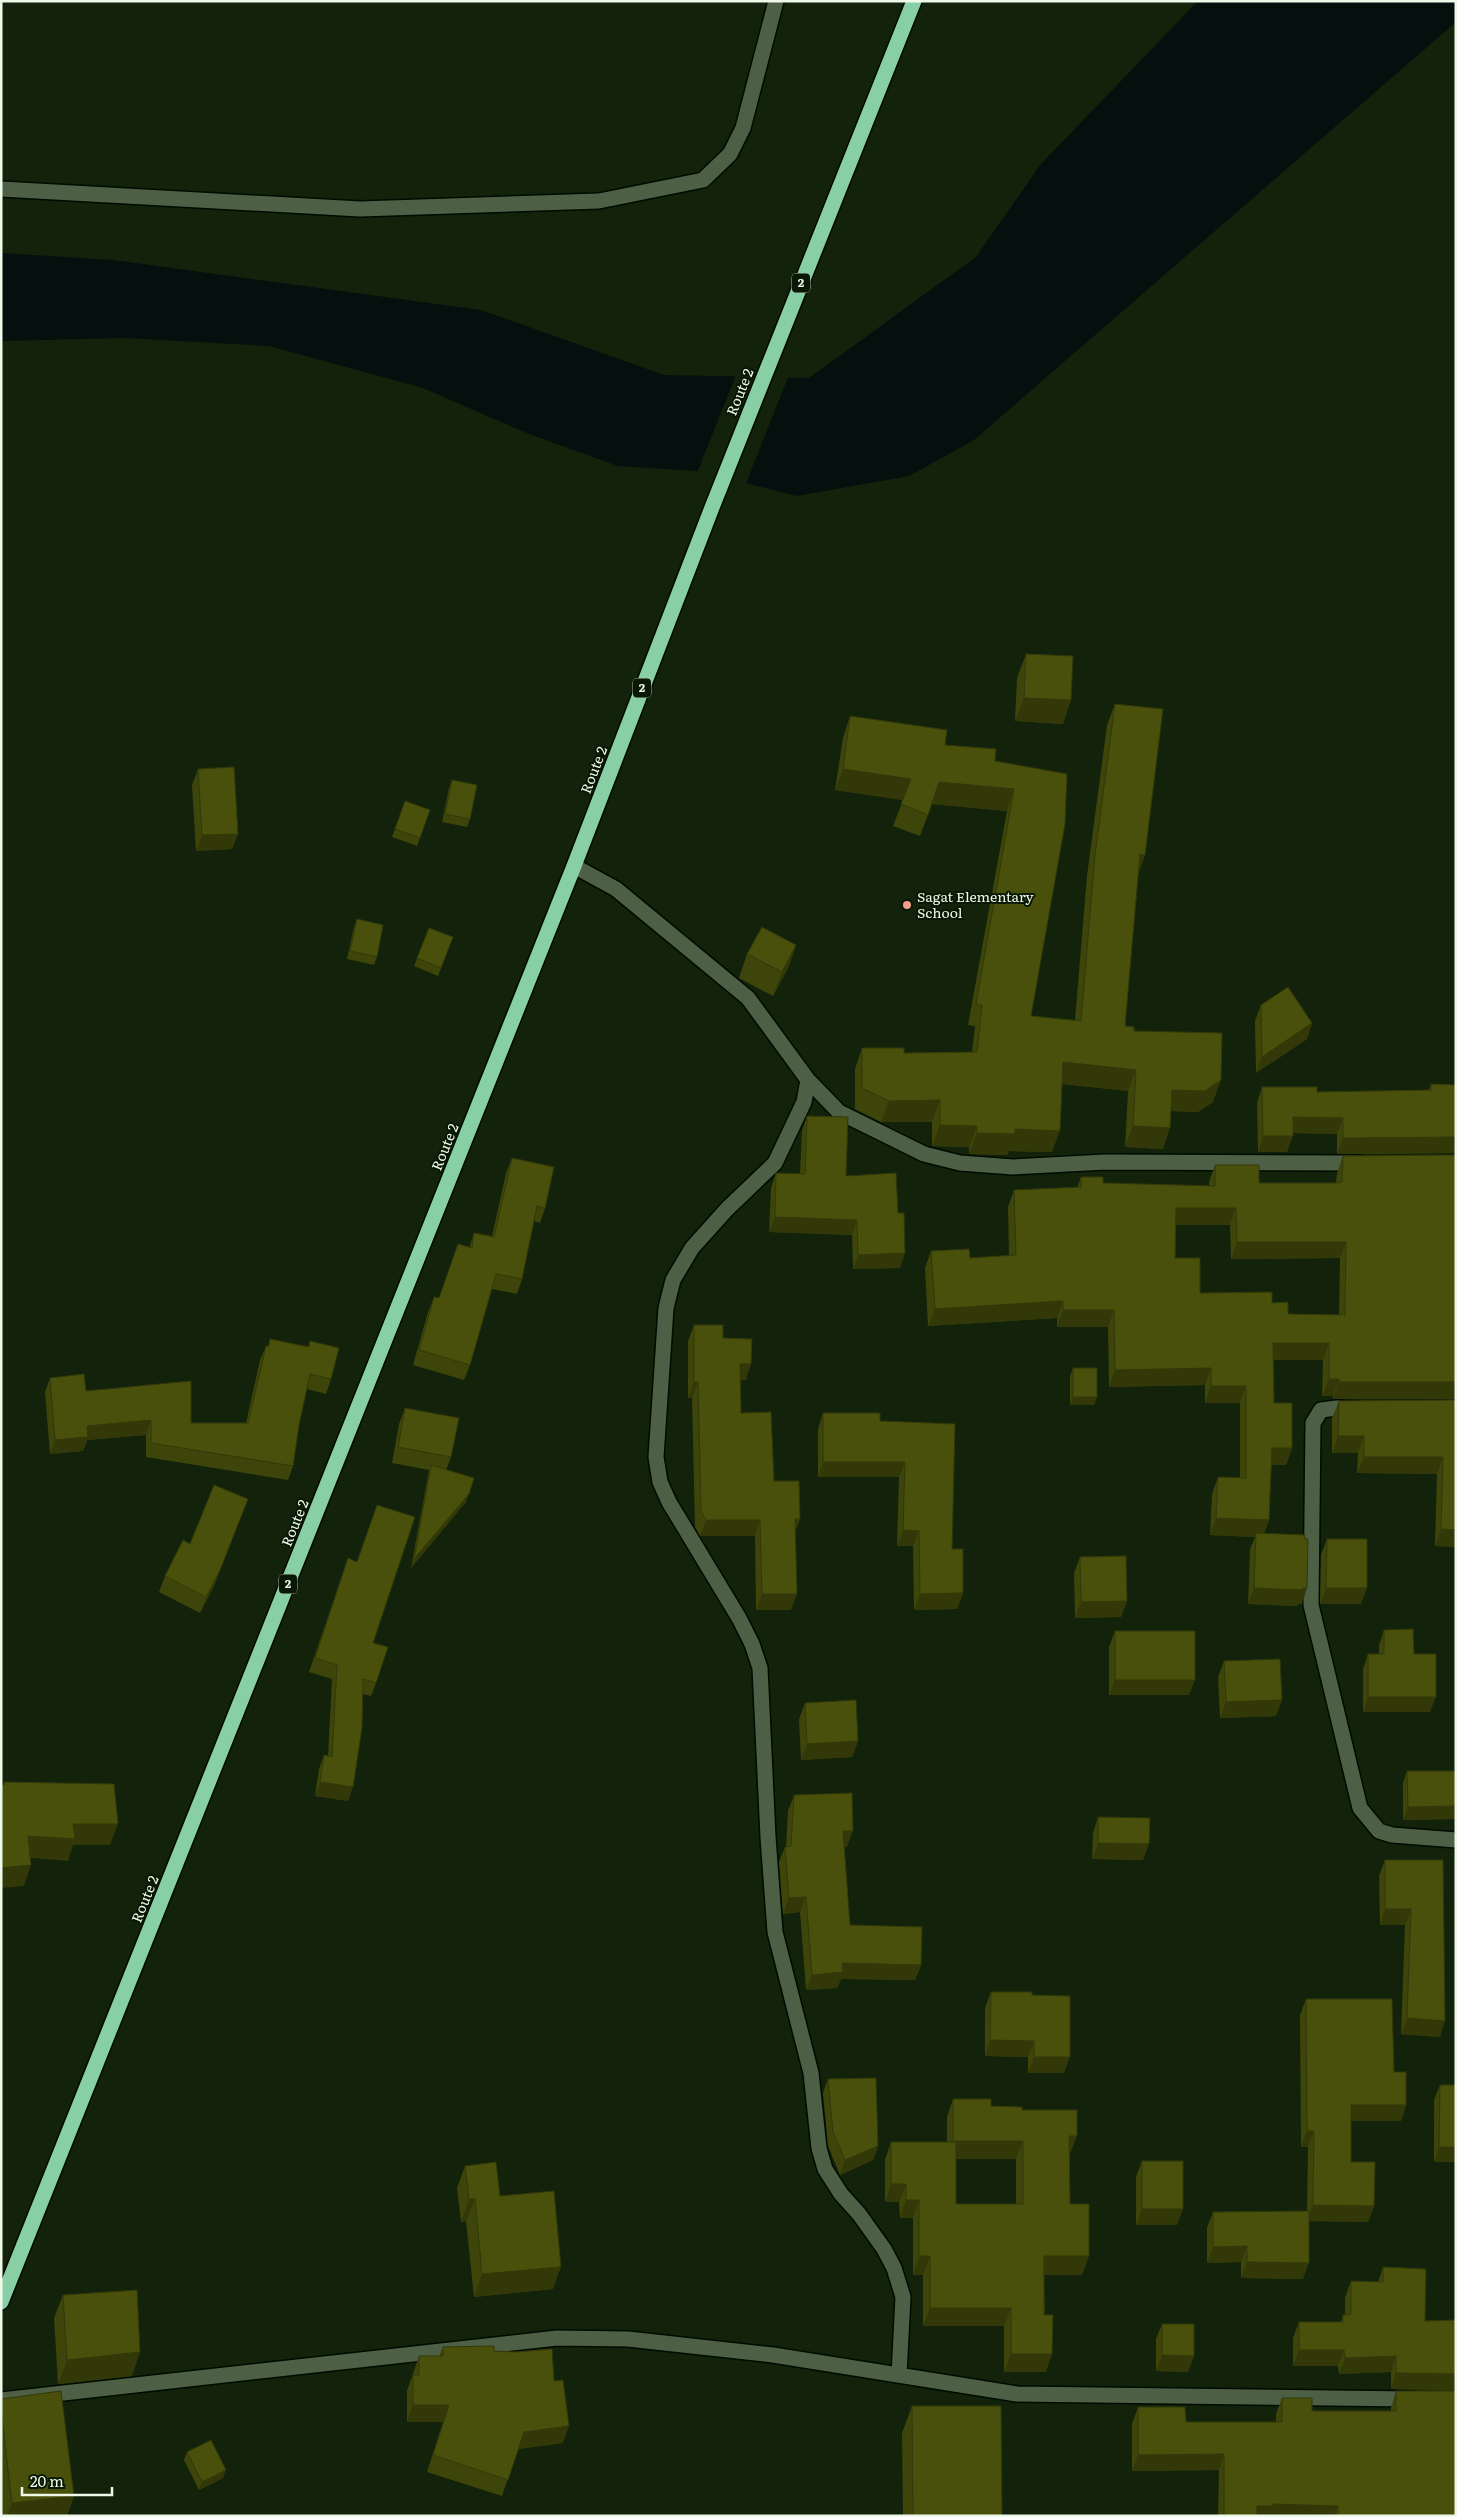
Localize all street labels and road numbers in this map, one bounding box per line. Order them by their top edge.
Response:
road number: 2 [792,274,810,292]
street label: Route 2 [721,365,758,418]
road number: 2 [633,678,651,698]
street label: Route 2 [575,743,611,796]
street label: Route 2 [426,1120,463,1173]
street label: Route 2 [276,1496,313,1549]
road number: 2 [279,1575,297,1594]
street label: Route 2 [126,1872,163,1925]

